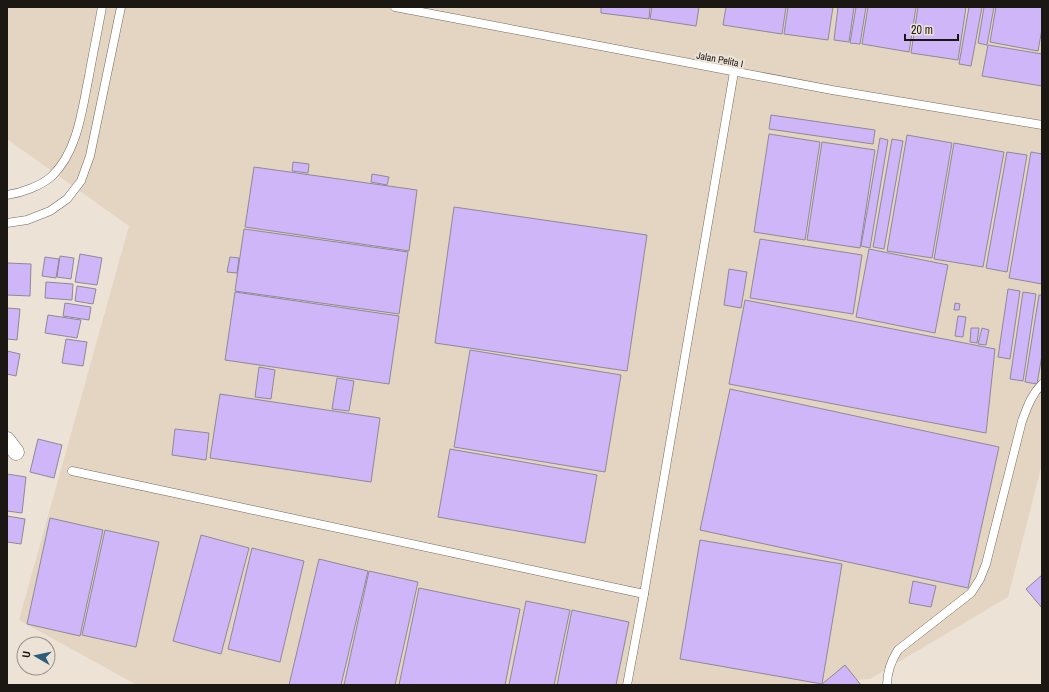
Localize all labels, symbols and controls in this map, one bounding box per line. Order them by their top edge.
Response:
scale bar [905,16,958,42]
text: 20 m [911,22,933,38]
street label: Jalan Pelita I [695,49,744,70]
north arrow [16,636,56,676]
text: U [19,650,34,659]

